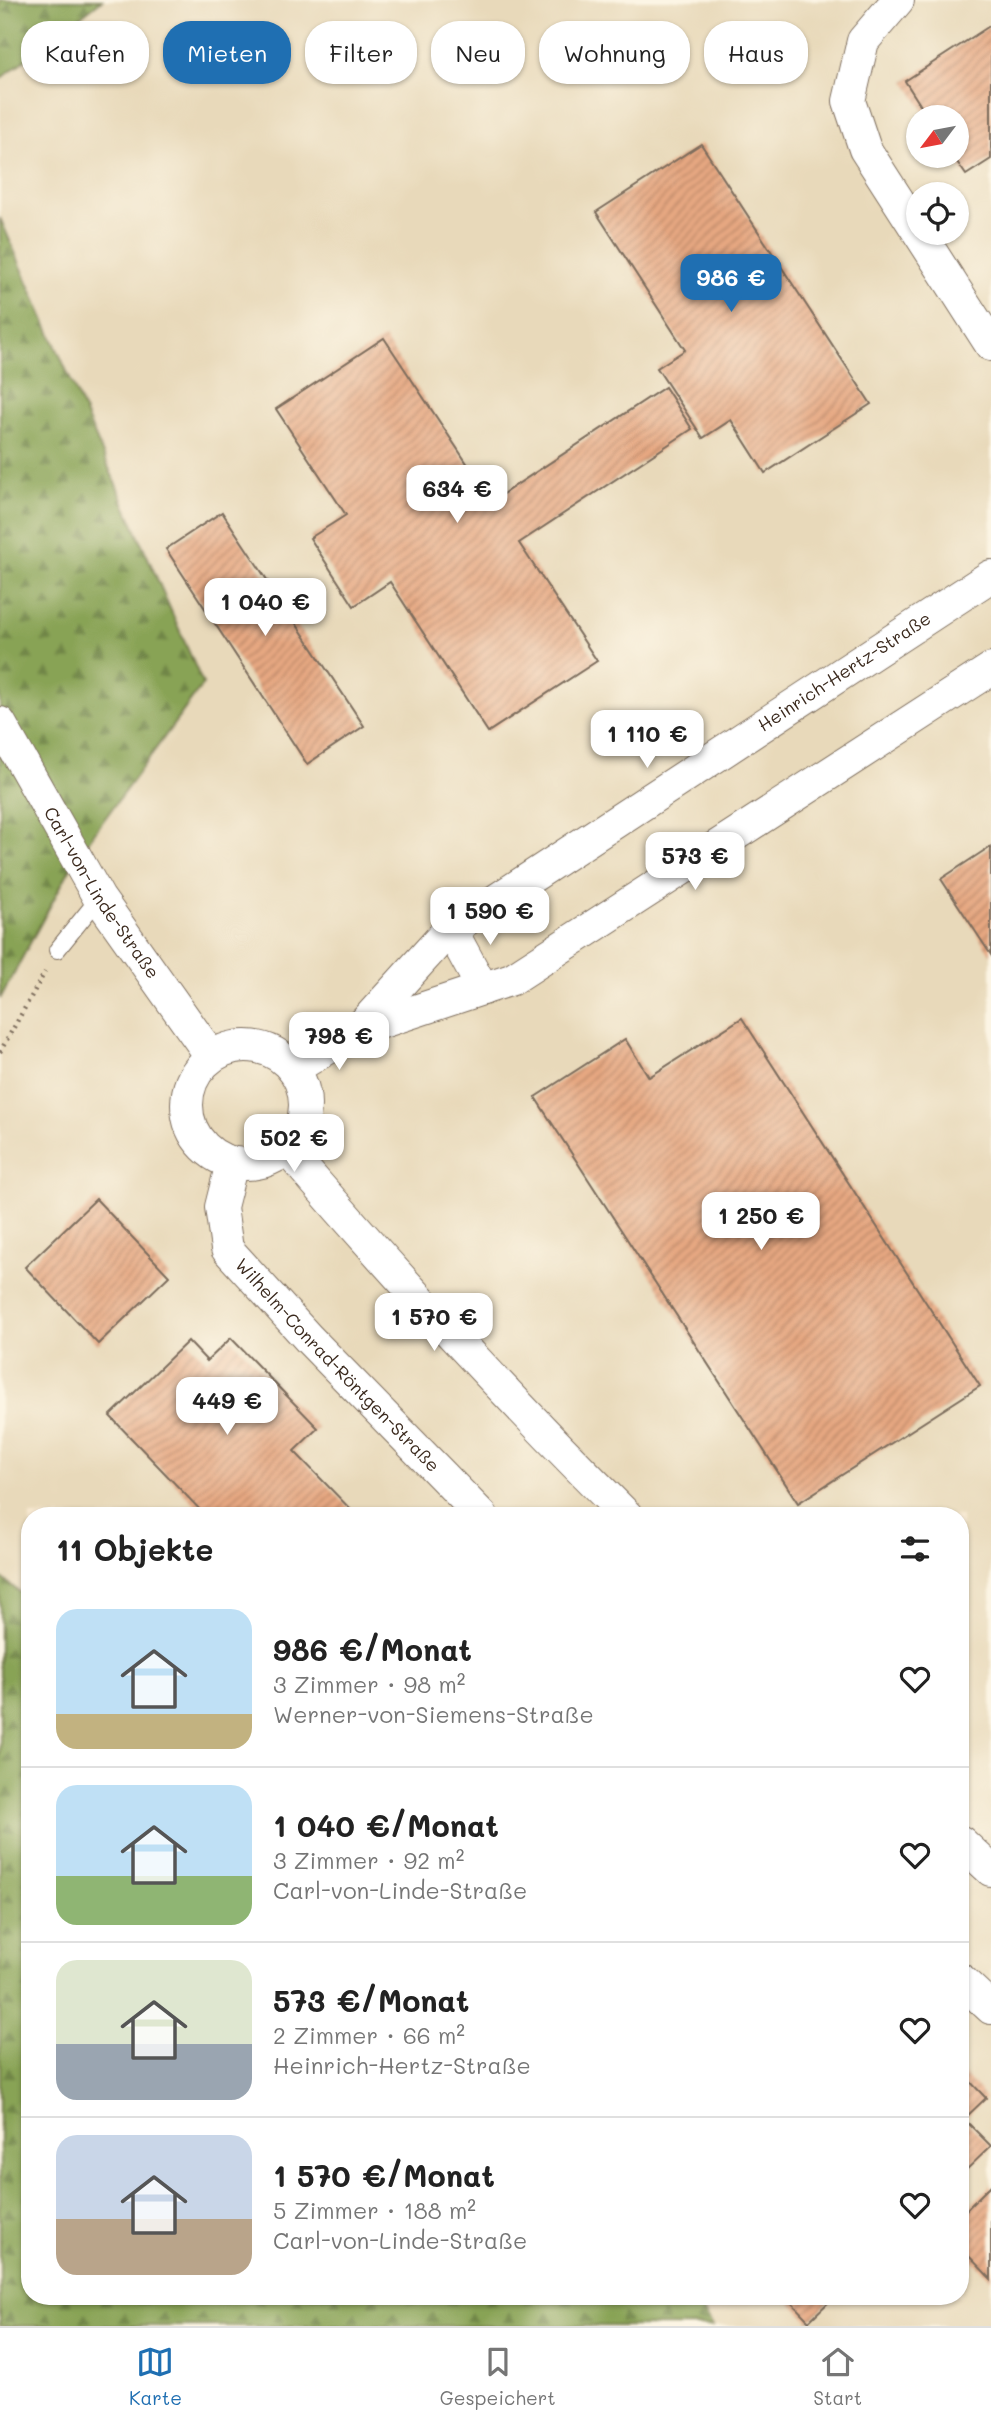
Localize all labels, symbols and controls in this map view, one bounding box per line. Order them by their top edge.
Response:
chip: Kaufen [21,21,149,84]
chip: Mieten [163,21,291,84]
chip: Filter [305,21,417,84]
chip: Neu [431,21,525,84]
chip: Wohnung [539,21,690,84]
chip: Haus [704,21,808,84]
north arrow [906,105,970,168]
map controls [906,105,969,245]
button: locate [906,182,969,245]
pin: 986 € [682,254,780,314]
text: 986 € [697,262,765,292]
pin: 634 € [408,466,506,525]
text: 634 € [422,473,492,503]
pin: 1 040 € [200,578,330,638]
text: 1 040 € [220,586,310,616]
street label: Heinrich-Hertz-Straße [753,606,935,736]
pin: 1 110 € [582,710,712,770]
text: 1 110 € [607,718,687,748]
street label: Carl-von-Linde-Straße [39,802,165,983]
pin: 573 € [646,832,744,892]
text: 573 € [662,840,728,870]
pin: 1 590 € [425,888,555,947]
text: 1 590 € [446,895,534,925]
pin: 798 € [290,1012,388,1072]
text: 798 € [305,1020,373,1050]
pin: 502 € [245,1114,343,1174]
text: 502 € [260,1122,328,1152]
pin: 1 250 € [696,1192,826,1252]
text: 1 250 € [718,1200,804,1230]
street label: Wilhelm-Conrad-Röntgen-Straße [230,1253,445,1477]
pin: 1 570 € [369,1294,499,1353]
text: 1 570 € [391,1301,477,1331]
pin: 449 € [178,1378,276,1437]
text: 449 € [192,1385,262,1415]
text: 11 Objekte [56,1529,213,1569]
icon: filters [896,1530,934,1568]
text: 986 €/Monat [273,1629,472,1669]
icon: home [112,1637,196,1721]
icon: heart [896,1660,934,1698]
text: 3 Zimmer · 98 m² [273,1669,465,1699]
text: Werner-von-Siemens-Straße [273,1699,594,1729]
text: 1 040 €/Monat [273,1805,499,1845]
icon: home [112,1813,196,1897]
icon: heart [896,1836,934,1874]
text: 3 Zimmer · 92 m² [273,1845,464,1875]
text: Carl-von-Linde-Straße [273,1875,527,1905]
text: 573 €/Monat [273,1980,469,2020]
icon: home [112,1988,196,2072]
icon: heart [896,2011,934,2049]
text: 2 Zimmer · 66 m² [273,2020,465,2050]
text: Heinrich-Hertz-Straße [273,2050,531,2080]
text: 1 570 €/Monat [273,2155,495,2195]
icon: home [112,2163,196,2247]
icon: heart [896,2186,934,2224]
text: 5 Zimmer · 188 m² [273,2195,476,2225]
text: Carl-von-Linde-Straße [273,2225,527,2255]
tab: Karte [129,2343,182,2410]
tab: Gespeichert [440,2343,556,2410]
tab: Start [813,2343,862,2410]

